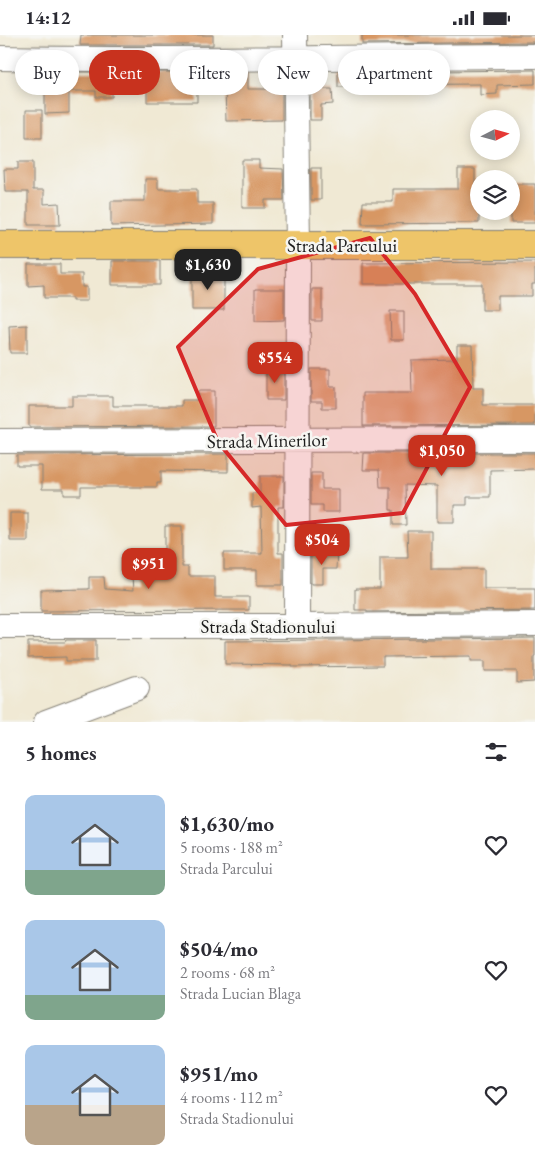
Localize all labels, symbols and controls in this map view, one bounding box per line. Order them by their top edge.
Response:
text: 14:12 [25,5,71,30]
chip: Buy [15,50,79,95]
chip: Rent [89,50,160,95]
chip: Filters [170,50,248,95]
chip: New [258,50,328,95]
chip: Apartment [338,50,450,95]
north arrow [470,110,520,160]
map controls [470,110,520,220]
button: layers [470,170,520,220]
street label: Strada Parcului [287,233,397,258]
pin: $1,630 [167,249,249,291]
text: $1,630 [185,254,231,275]
pin: $554 [245,341,305,384]
text: $554 [259,347,291,368]
street label: Strada Minerilor [207,427,328,454]
pin: $1,050 [401,435,483,477]
text: $1,050 [419,440,465,461]
pin: $504 [292,523,352,566]
text: $504 [306,529,338,550]
pin: $951 [119,547,179,590]
text: $951 [133,553,165,574]
street label: Strada Stadionului [200,614,336,639]
icon: filters [482,738,510,766]
text: 5 homes [25,739,97,766]
text: $1,630/mo [180,810,274,837]
icon: home [65,815,125,875]
icon: heart [482,831,510,859]
text: 5 rooms · 188 m² [180,837,283,858]
text: Strada Parcului [180,858,273,879]
text: $504/mo [180,935,258,962]
icon: home [65,940,125,1000]
icon: heart [482,956,510,984]
text: 2 rooms · 68 m² [180,962,275,983]
text: Strada Lucian Blaga [180,983,301,1004]
text: $951/mo [180,1060,258,1087]
icon: home [65,1065,125,1125]
icon: heart [482,1081,510,1109]
text: 4 rooms · 112 m² [180,1087,283,1108]
text: Strada Stadionului [180,1108,294,1129]

